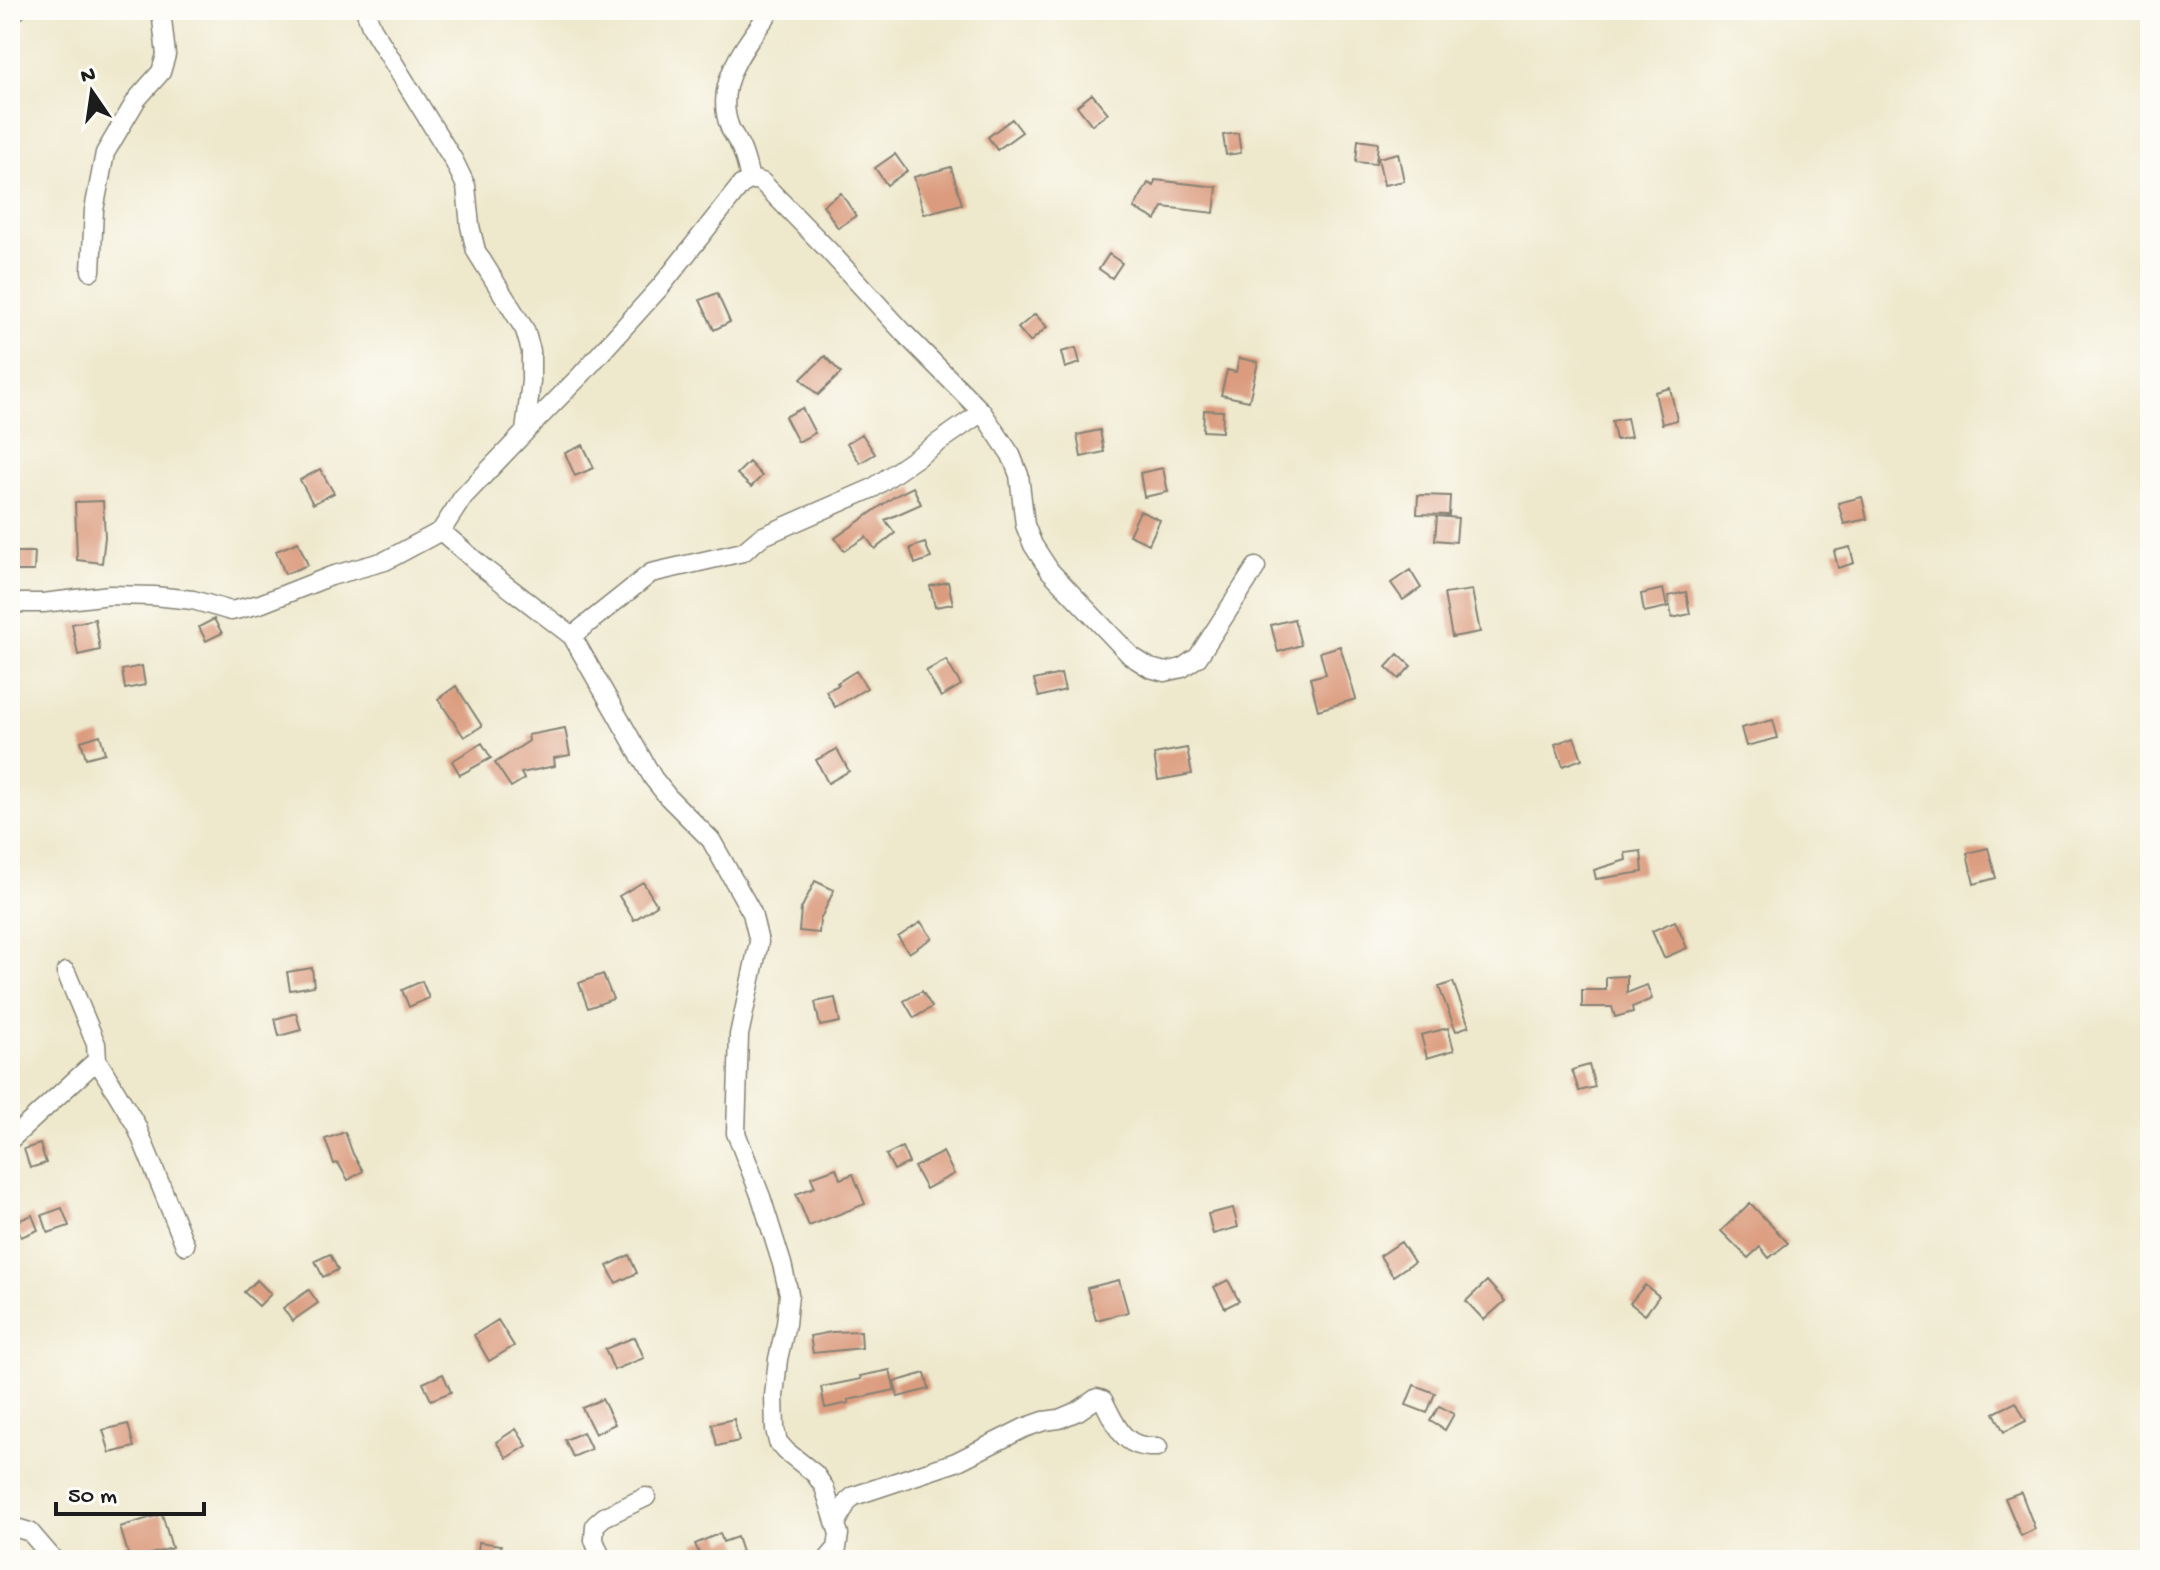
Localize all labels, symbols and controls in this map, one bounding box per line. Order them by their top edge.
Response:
north arrow [52,52,132,132]
text: N [78,62,98,91]
scale bar [56,1466,204,1516]
text: 50 m [68,1483,117,1512]

